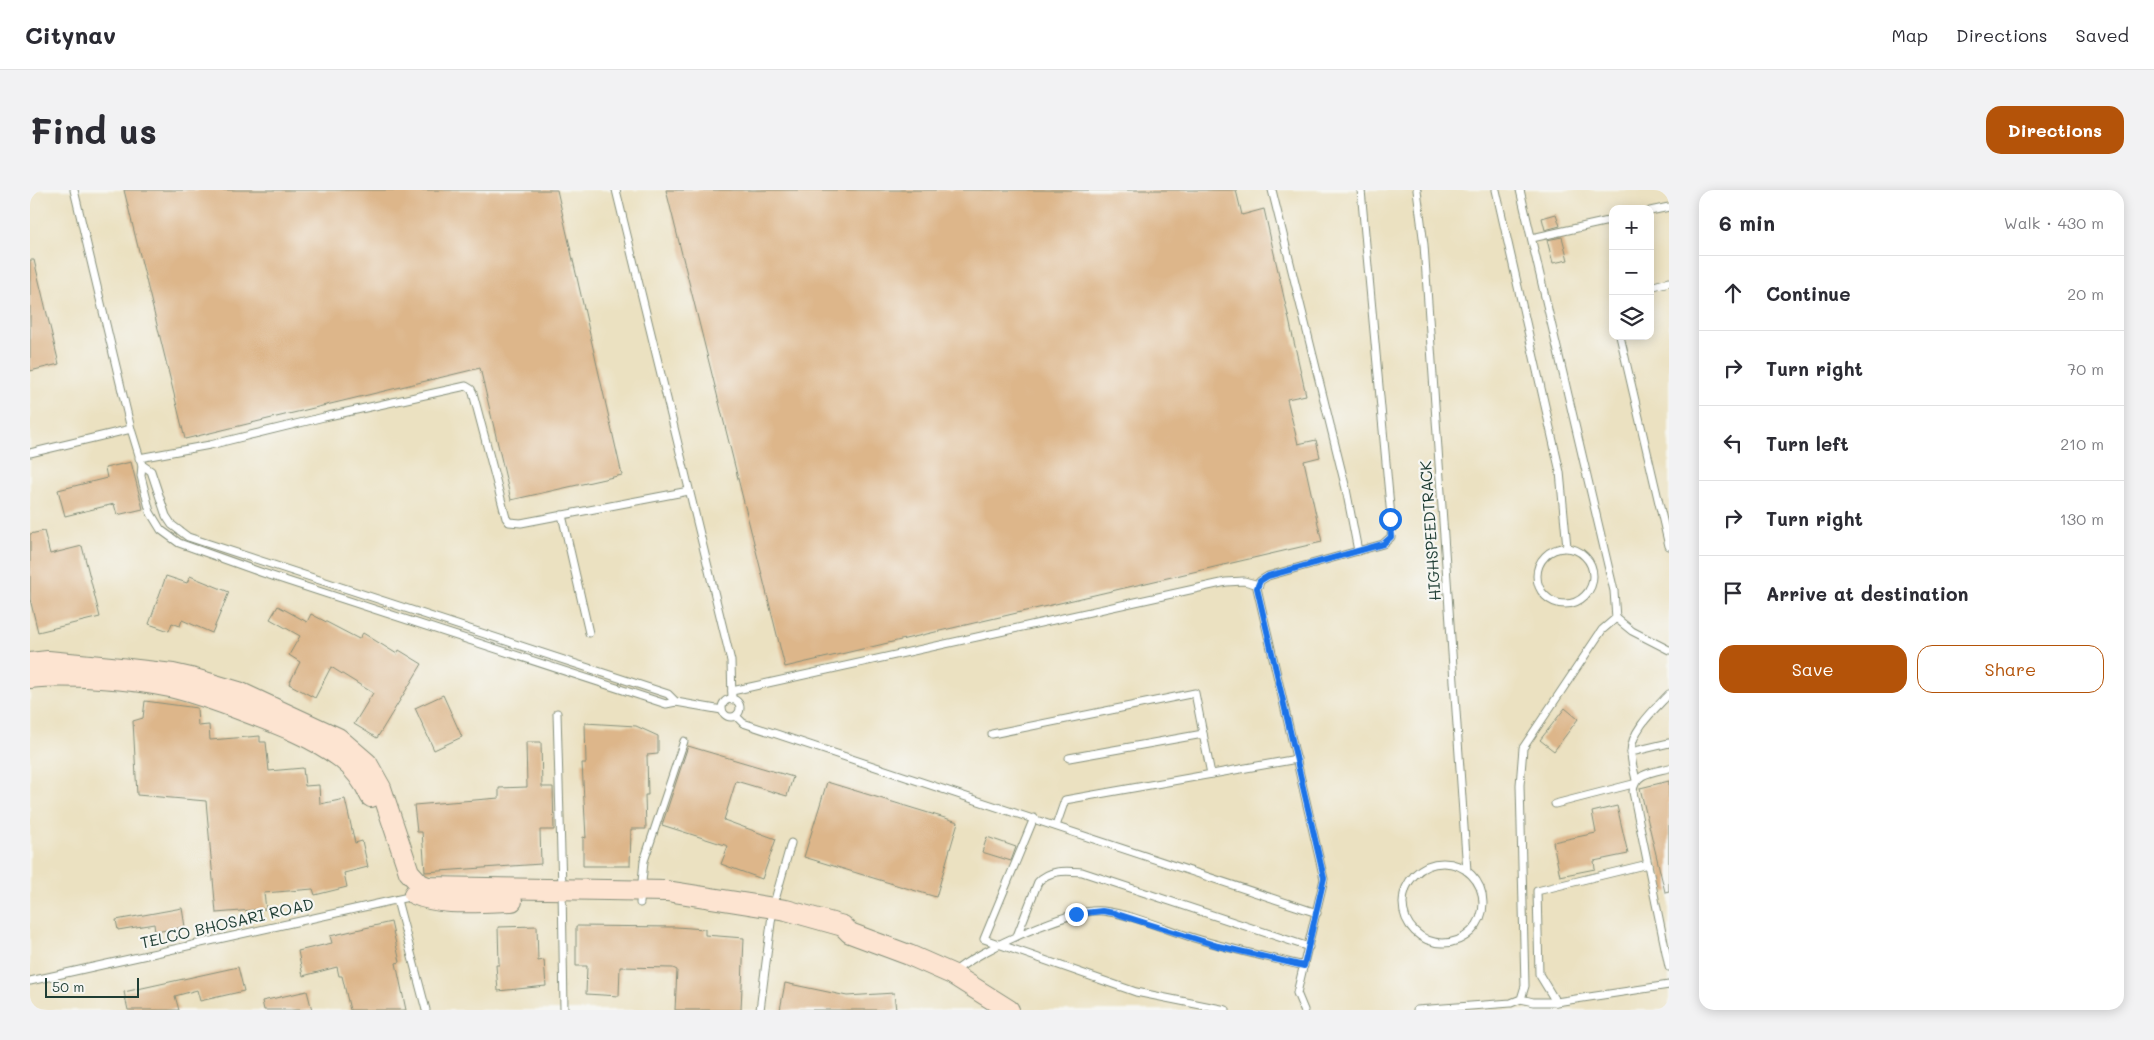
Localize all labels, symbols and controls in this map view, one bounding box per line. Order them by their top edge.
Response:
text: Citynav [25,19,116,50]
text: Map [1891,23,1928,47]
text: Directions [1956,23,2048,47]
text: Saved [2076,23,2129,47]
button: Directions [1986,106,2124,154]
text: Find us [30,107,157,153]
map controls [1609,205,1654,340]
button: + [1609,205,1654,250]
text: 6 min [1719,209,1775,236]
text: Walk · 430 m [2004,212,2104,233]
button: − [1609,250,1654,295]
icon: ahead [1719,279,1747,307]
text: Continue [1766,281,1851,306]
text: 20 m [2067,283,2104,304]
button: layers [1609,295,1654,340]
icon: right [1719,354,1747,382]
text: Turn right [1766,356,1863,381]
text: 70 m [2067,358,2104,379]
icon: left [1719,429,1747,457]
text: Turn left [1766,431,1849,456]
text: 210 m [2060,433,2104,454]
street label: HIGHSPEEDTRACK [1414,460,1445,602]
icon: right [1719,504,1747,532]
text: Turn right [1766,506,1863,531]
route start [1379,508,1402,531]
text: 130 m [2060,508,2104,529]
icon: arrive [1719,579,1747,607]
text: Arrive at destination [1766,581,1969,606]
button: Save [1719,645,1907,693]
button: Share [1917,645,2104,693]
street label: TELCO BHOSARI ROAD [138,892,316,953]
route end [1065,903,1088,926]
scale bar [45,975,139,998]
text: 50 m [52,977,84,996]

